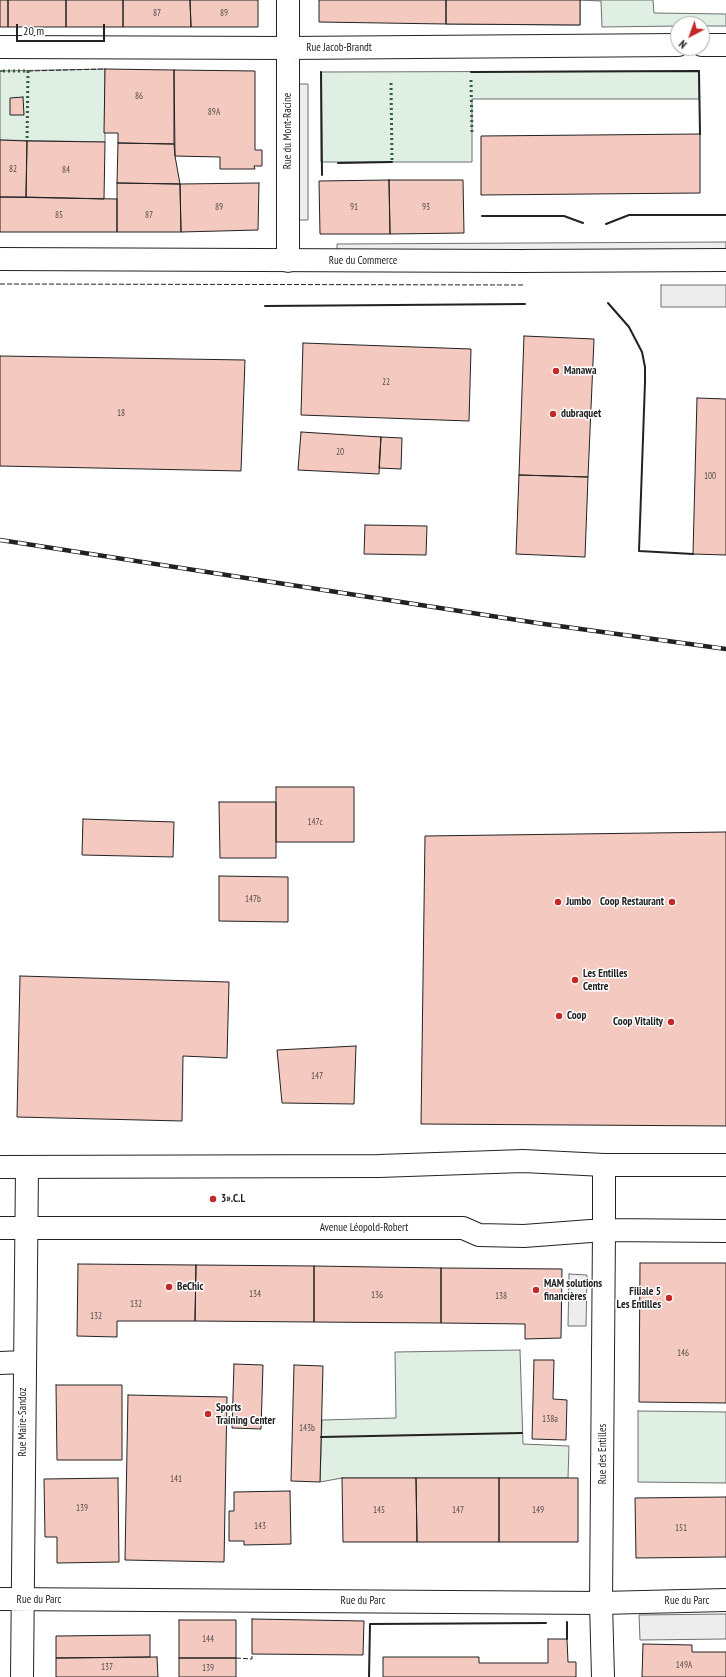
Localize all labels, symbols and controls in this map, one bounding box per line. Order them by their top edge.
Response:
house number: 87 [153,8,161,18]
house number: 89 [220,8,228,18]
scale bar [18,16,107,42]
north arrow [670,16,710,56]
text: 20 m [23,23,44,38]
text: N [676,37,690,52]
street label: Rue Jacob-Brandt [306,41,372,55]
house number: 86 [135,91,143,101]
street label: Rue du Mont-Racine [281,93,295,169]
house number: 89A [208,107,220,117]
house number: 82 [9,164,17,174]
house number: 84 [62,165,70,175]
house number: 89 [215,202,223,212]
house number: 91 [350,202,358,212]
house number: 93 [422,202,430,212]
house number: 85 [55,210,63,220]
house number: 87 [145,210,153,220]
street label: Rue du Commerce [329,254,397,268]
place label: Manawa [564,364,596,378]
marker: Manawa [551,366,561,376]
house number: 22 [382,377,390,387]
place label: dubraquet [561,407,601,421]
house number: 18 [117,408,125,418]
marker: dubraquet [548,409,558,419]
house number: 20 [336,447,344,457]
house number: 100 [704,471,716,481]
house number: 147c [307,817,323,827]
house number: 147b [245,894,261,904]
place label: Jumbo [566,895,591,909]
place label: Coop Restaurant [600,895,664,909]
marker: Jumbo [553,897,563,907]
marker: Coop Restaurant [667,897,677,907]
place label: Les Entilles Centre [583,967,627,993]
marker: Les Entilles Centre [570,975,580,985]
place label: Coop [567,1009,586,1023]
marker: Coop [554,1011,564,1021]
place label: Coop Vitality [613,1015,663,1029]
marker: Coop Vitality [666,1017,676,1027]
house number: 147 [311,1071,323,1081]
place label: 3».C.L [221,1192,245,1206]
marker: 3».C.L [208,1194,218,1204]
street label: Avenue Léopold-Robert [320,1221,408,1235]
place label: MAM solutions financières [544,1277,602,1303]
place label: BeChic [177,1280,203,1294]
marker: BeChic [164,1282,174,1292]
marker: MAM solutions financières [531,1285,541,1295]
place label: Filiale 5 Les Entilles [617,1285,661,1311]
house number: 134 [249,1289,261,1299]
house number: 136 [371,1290,383,1300]
house number: 138 [495,1291,507,1301]
marker: Filiale 5 Les Entilles [664,1293,674,1303]
house number: 132 [130,1299,142,1309]
house number: 132 [90,1311,102,1321]
house number: 146 [677,1348,689,1358]
street label: Rue Maire-Sandoz [16,1388,30,1456]
place label: Sports Training Center [216,1401,275,1427]
marker: Sports Training Center [203,1409,213,1419]
house number: 138a [542,1414,558,1424]
house number: 143b [299,1423,315,1433]
street label: Rue des Entilles [596,1424,610,1484]
house number: 141 [170,1474,182,1484]
house number: 139 [76,1503,88,1513]
house number: 145 [373,1505,385,1515]
house number: 147 [452,1505,464,1515]
house number: 149 [532,1505,544,1515]
house number: 143 [254,1521,266,1531]
house number: 151 [675,1523,687,1533]
street label: Rue du Parc [17,1593,61,1607]
street label: Rue du Parc [341,1594,385,1608]
street label: Rue du Parc [665,1594,709,1608]
house number: 144 [202,1634,214,1644]
house number: 149A [676,1660,692,1670]
house number: 137 [101,1662,113,1672]
house number: 139 [202,1663,214,1673]

